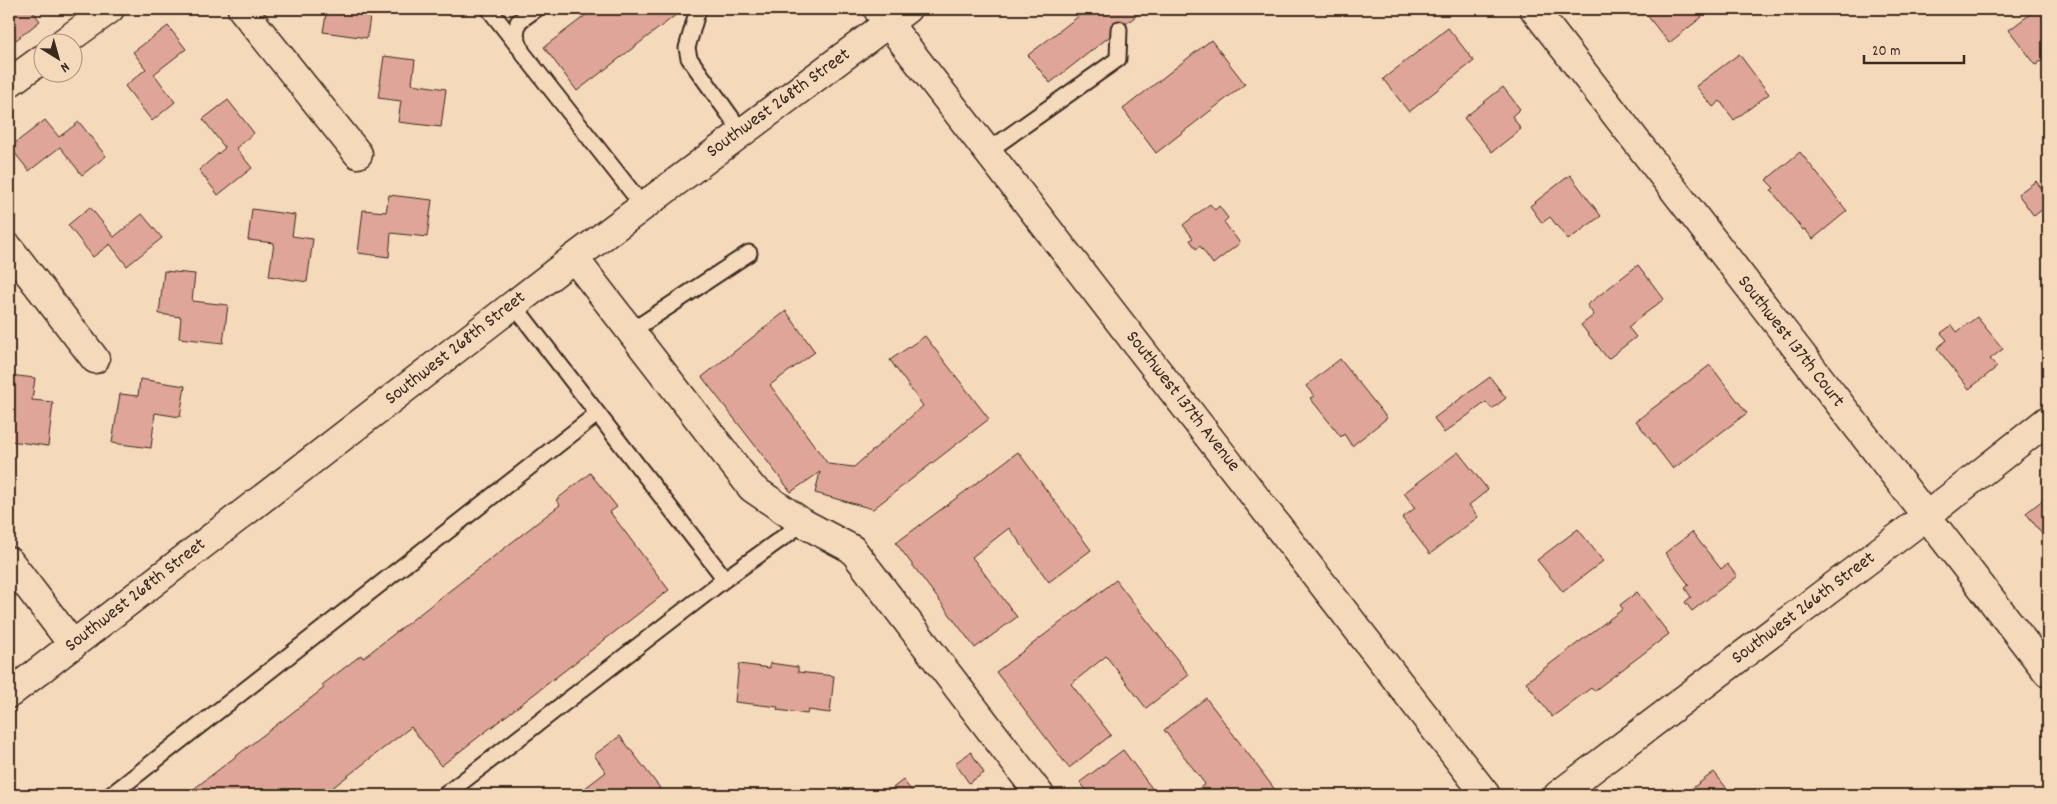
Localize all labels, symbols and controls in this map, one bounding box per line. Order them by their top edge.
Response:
north arrow [32,32,82,82]
scale bar [1864,32,1964,64]
text: 20 m [1872,41,1900,63]
street label: Southwest 268th Street [701,42,857,166]
text: N [56,57,73,77]
street label: Southwest 137th Court [1730,270,1850,414]
street label: Southwest 268th Street [380,285,532,413]
street label: Southwest 137th Avenue [1118,326,1246,478]
street label: Southwest 268th Street [60,532,212,660]
street label: Southwest 266th Street [1726,546,1882,672]

